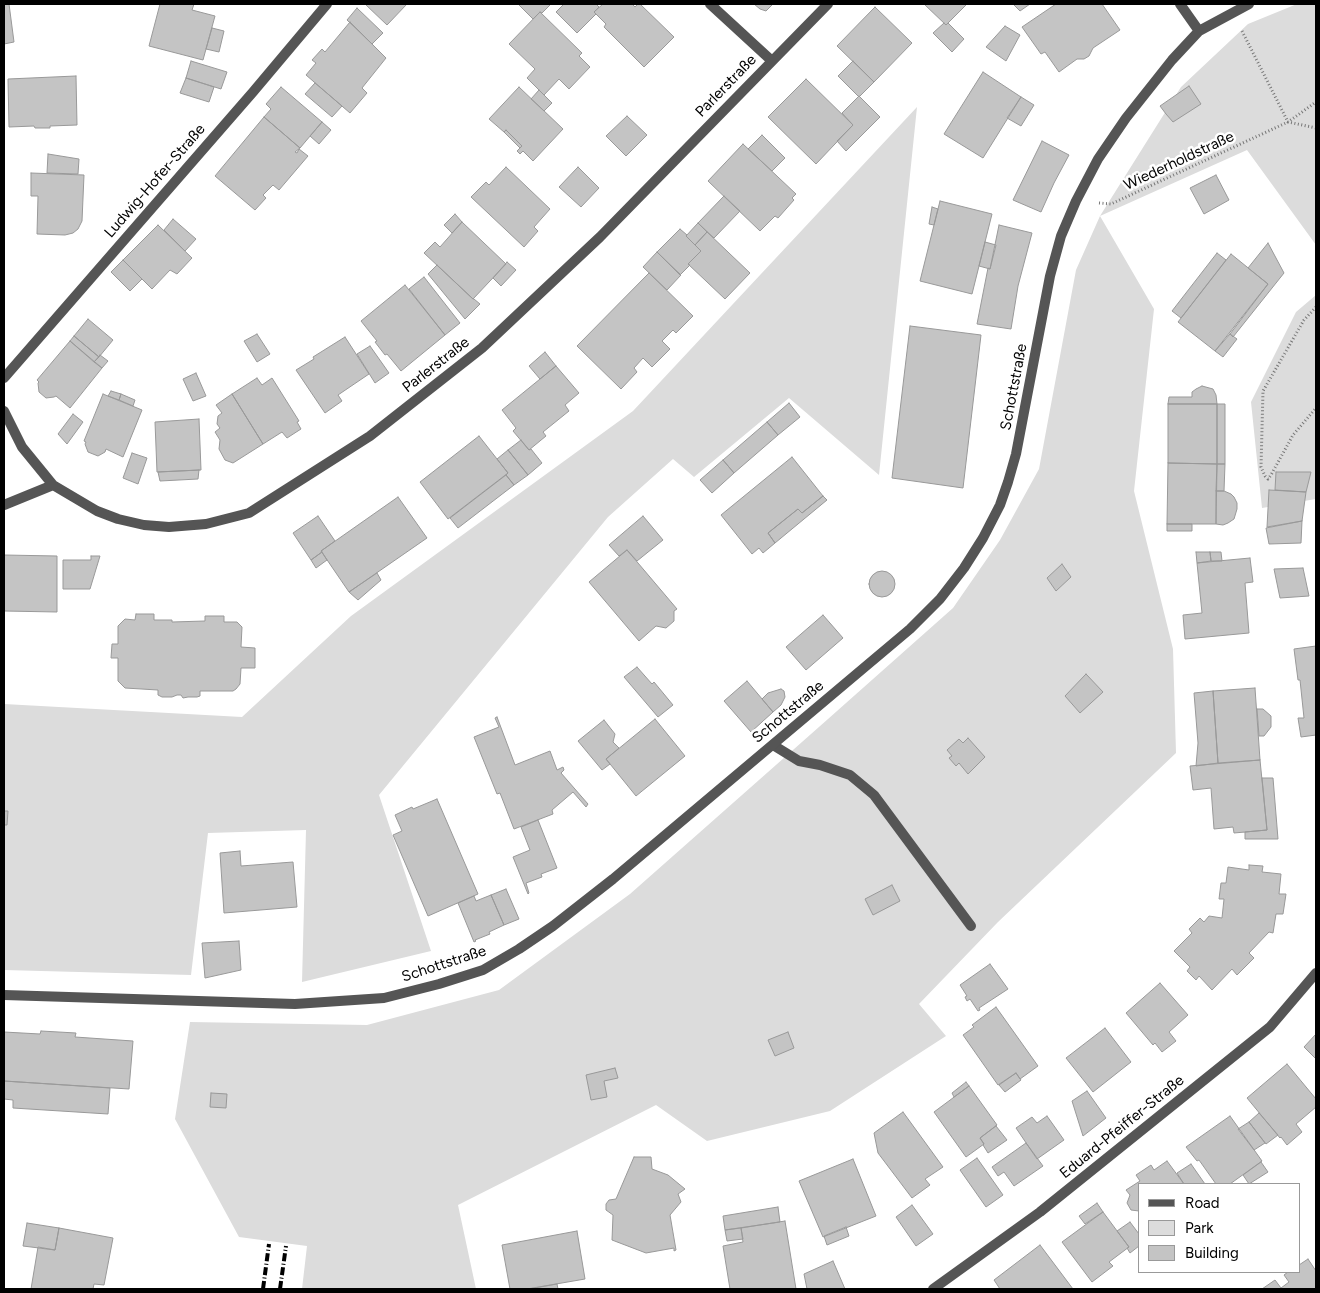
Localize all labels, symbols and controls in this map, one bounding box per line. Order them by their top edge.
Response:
street label: Parlerstraße [692,51,760,121]
street label: Ludwig-Hofer-Straße [101,121,209,241]
street label: Wiederholdstraße [1121,128,1237,194]
street label: Parlerstraße [399,333,473,397]
street label: Schottstraße [997,342,1031,432]
street label: Schottstraße [749,677,827,747]
street label: Schottstraße [399,942,489,986]
street label: Eduard-Pfeiffer-Straße [1056,1071,1188,1183]
legend [1138,1183,1300,1273]
text: Road [1185,1194,1220,1212]
text: Park [1185,1219,1214,1237]
text: Building [1185,1244,1239,1262]

